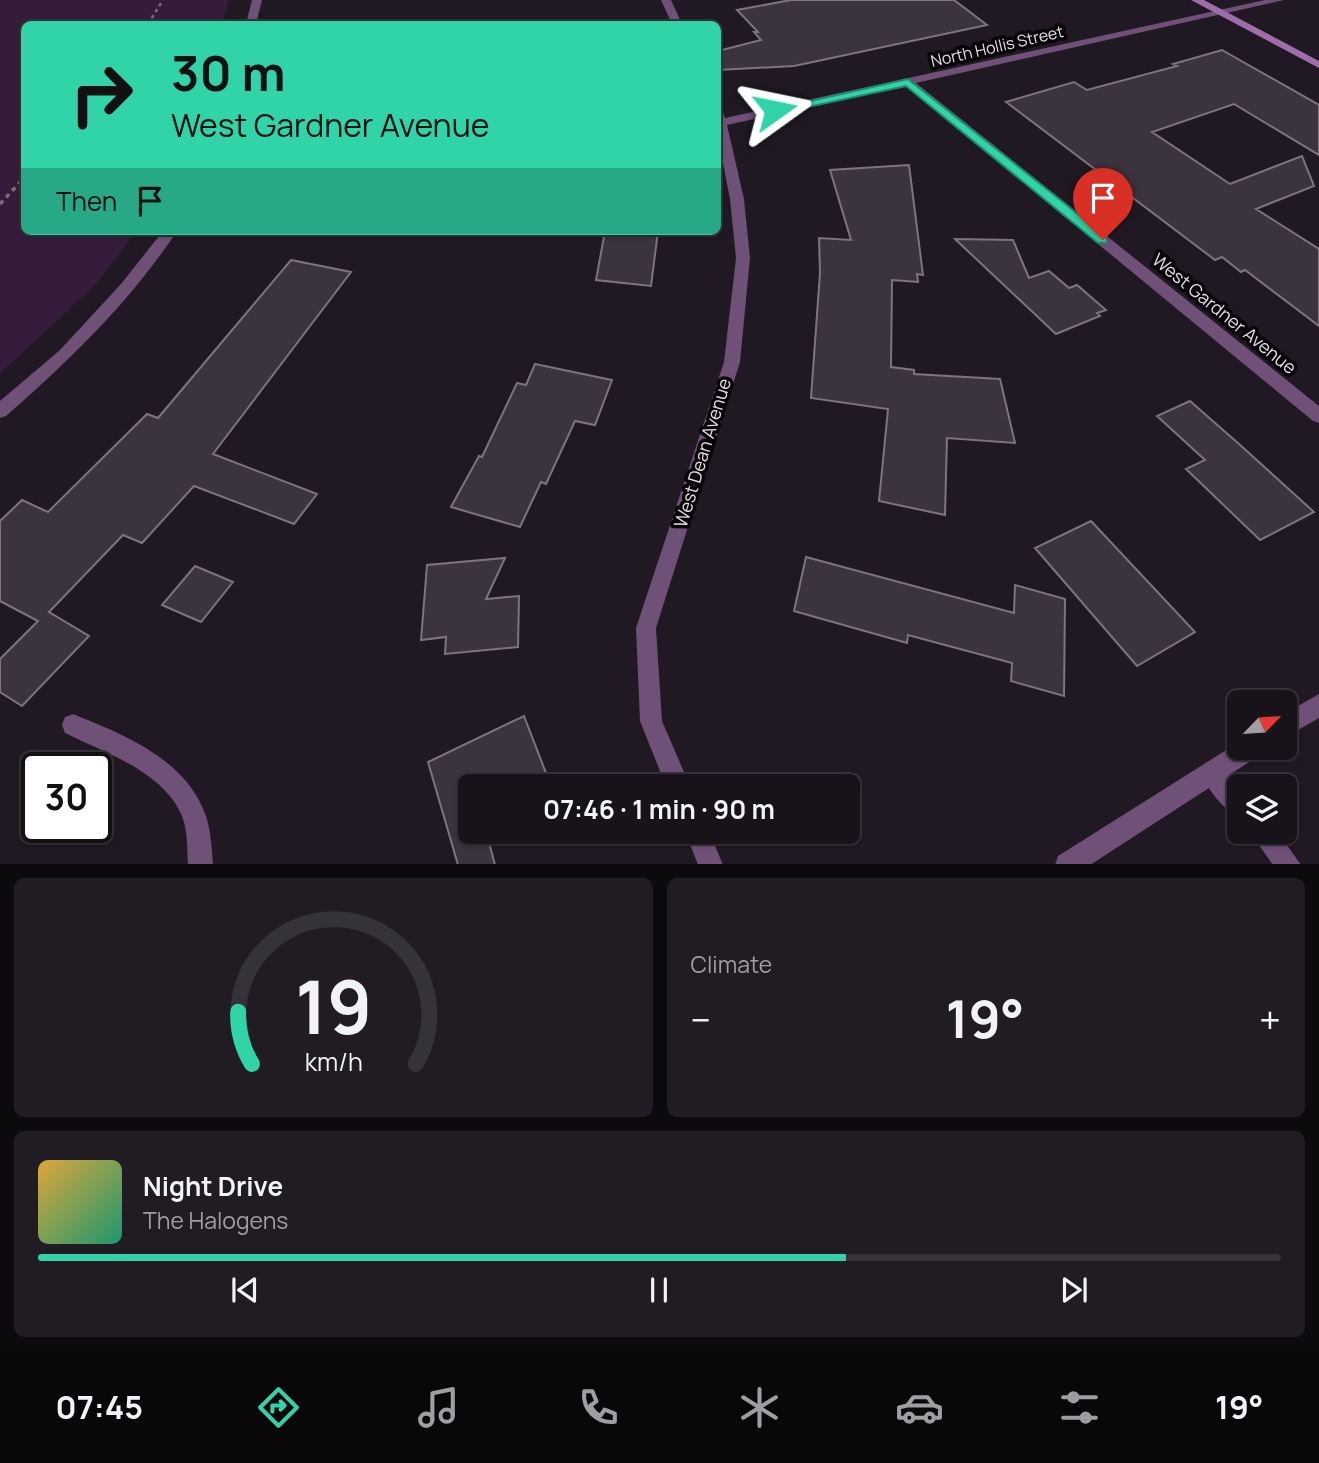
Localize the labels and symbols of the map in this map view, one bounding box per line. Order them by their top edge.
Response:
street label: North Hollis Street [929,20,1065,72]
position arrow [738,73,812,147]
pin [1073,168,1133,240]
street label: West Gardner Avenue [1147,248,1302,379]
street label: West Dean Avenue [668,375,736,530]
north arrow [1227,690,1297,760]
speed limit sign: 30 [21,752,112,843]

